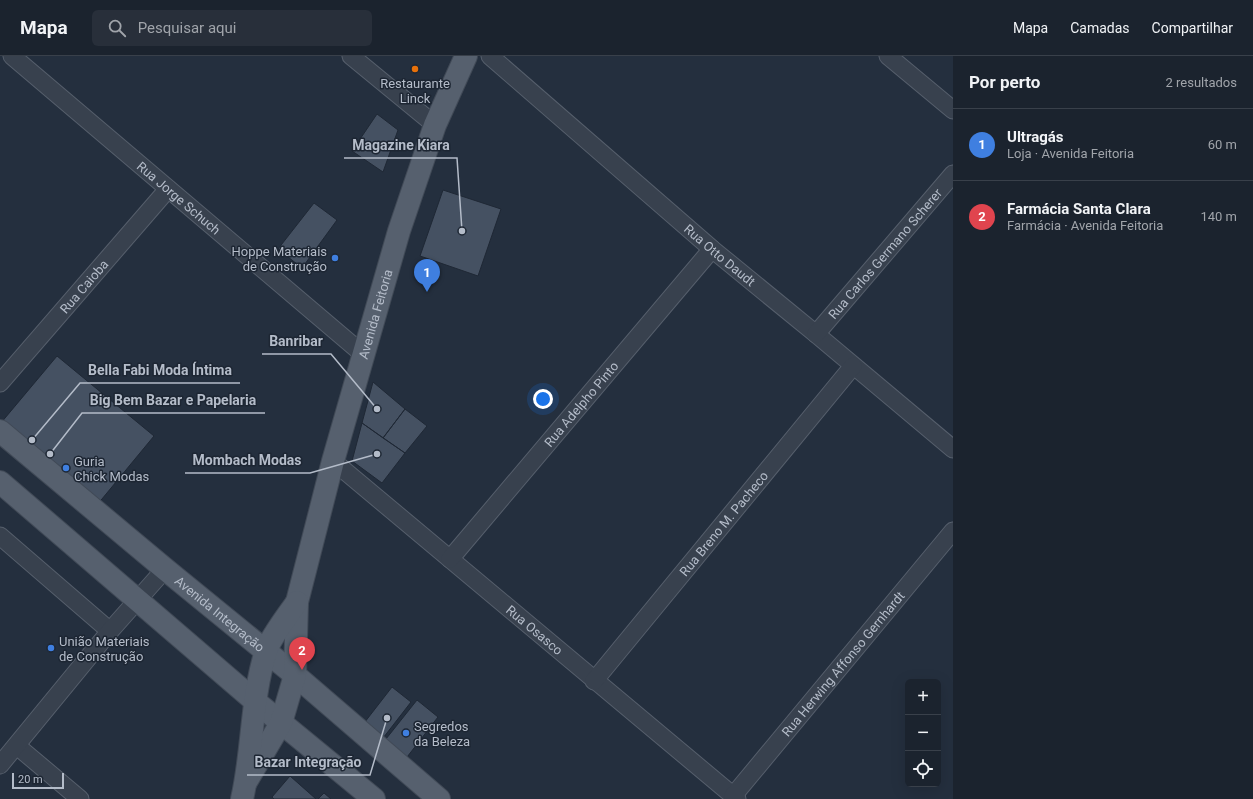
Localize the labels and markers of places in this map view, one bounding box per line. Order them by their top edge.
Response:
marker: Restaurante Linck [410,64,420,74]
place label: Restaurante Linck [380,76,450,106]
callout: Magazine Kiara [344,132,457,158]
place label: Hoppe Materiais de Construção [232,244,327,274]
marker: Hoppe Materiais de Construção [330,253,340,263]
pin: 1 [414,259,440,292]
callout: Banribar [262,328,331,354]
callout: Bella Fabi Moda Íntima [80,357,240,383]
callout: Big Bem Bazar e Papelaria [82,387,265,413]
callout: Mombach Modas [185,447,310,473]
place label: Guria Chick Modas [74,454,150,484]
marker: Guria Chick Modas [61,463,71,473]
place label: União Materiais de Construção [59,634,150,664]
pin: 2 [289,637,315,670]
marker: União Materiais de Construção [46,643,56,653]
place label: Segredos da Beleza [414,719,470,749]
marker: Segredos da Beleza [401,728,411,738]
callout: Bazar Integração [247,749,370,775]

